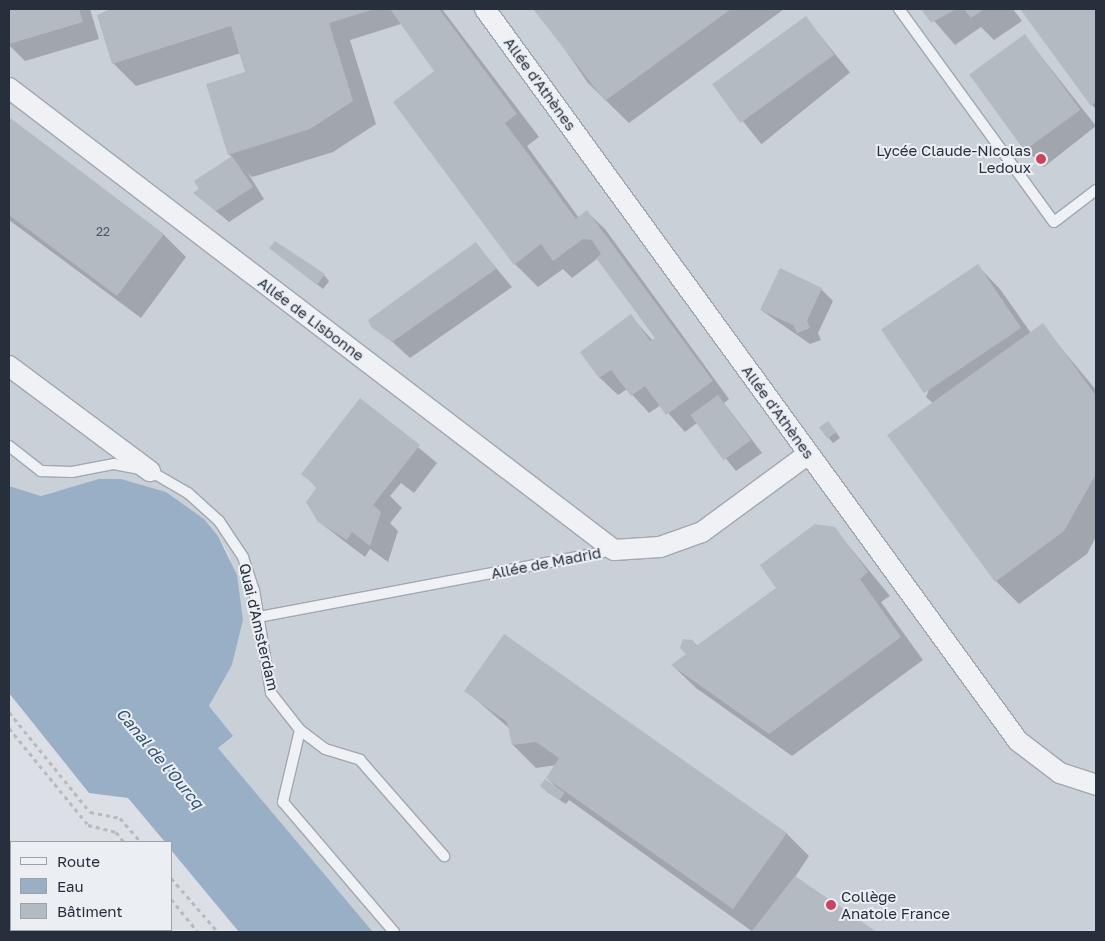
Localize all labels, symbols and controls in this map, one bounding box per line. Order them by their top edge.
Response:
street label: Allée d'Athènes [500,34,580,134]
place label: Lycée Claude-Nicolas Ledoux [876,141,1031,176]
marker: Lycée Claude-Nicolas Ledoux [1035,153,1047,165]
house number: 22 [96,225,110,239]
street label: Allée de Lisbonne [255,273,367,365]
street label: Allée d'Athènes [738,362,818,462]
street label: Allée de Madrid [489,544,603,582]
street label: Quai d'Amsterdam [236,561,282,693]
water label: Canal de l'Ourcq [112,704,208,812]
legend [10,841,172,931]
text: Route [57,852,100,870]
text: Eau [57,877,84,895]
place label: Collège Anatole France [841,887,950,922]
marker: Collège Anatole France [825,899,837,911]
text: Bâtiment [57,902,122,920]

